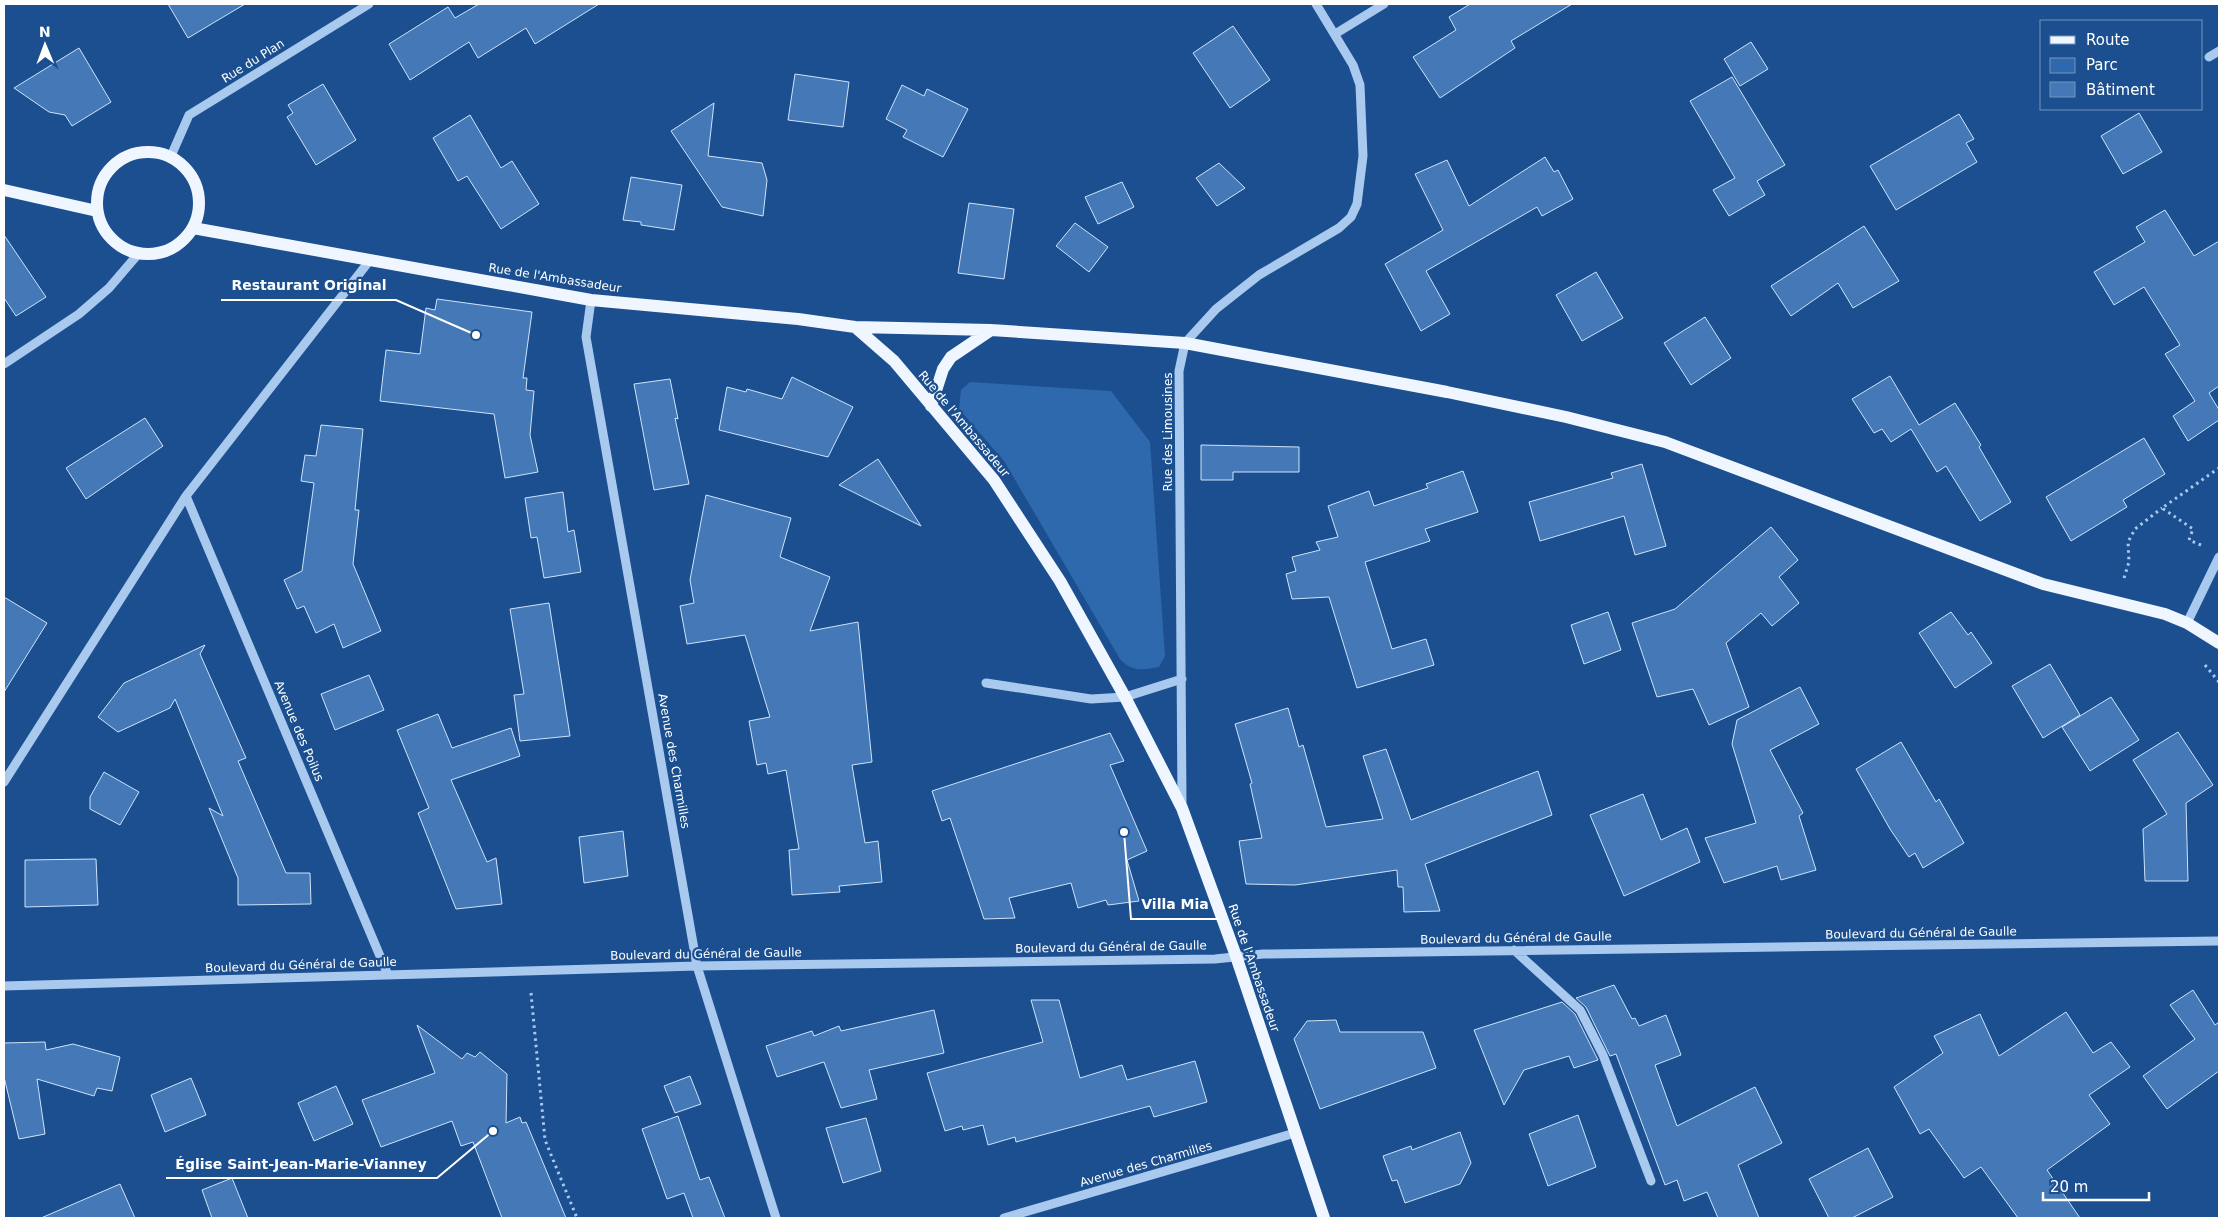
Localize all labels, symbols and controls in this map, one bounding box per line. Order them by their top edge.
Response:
north arrow [20,20,70,70]
legend [2040,20,2203,110]
text: N [39,24,51,40]
text: Route [2086,31,2130,49]
street label: Rue du Plan [219,36,287,86]
text: Parc [2086,56,2118,74]
text: Bâtiment [2086,81,2155,99]
street label: Rue de l'Ambassadeur [488,261,622,295]
callout: Restaurant Original [221,271,396,300]
text: Restaurant Original [231,277,387,293]
street label: Rue de l'Ambassadeur [915,368,1013,480]
street label: Rue des Limousines [1161,372,1175,492]
street label: Avenue des Poilus [271,678,327,784]
street label: Avenue des Charmilles [655,692,693,830]
callout: Villa Mia [1131,890,1219,919]
text: Villa Mia [1141,896,1209,912]
street label: Rue de l'Ambassadeur [1226,902,1283,1034]
street label: Boulevard du Général de Gaulle [1825,924,2017,942]
street label: Boulevard du Général de Gaulle [1420,929,1612,947]
street label: Boulevard du Général de Gaulle [1015,938,1207,956]
street label: Boulevard du Général de Gaulle [610,945,802,963]
street label: Boulevard du Général de Gaulle [205,955,397,975]
street label: Avenue des Charmilles [1078,1138,1214,1190]
callout: Église Saint-Jean-Marie-Vianney [166,1149,437,1178]
text: Église Saint-Jean-Marie-Vianney [175,1156,427,1172]
scale bar [2043,1170,2149,1202]
text: 20 m [2050,1178,2088,1196]

